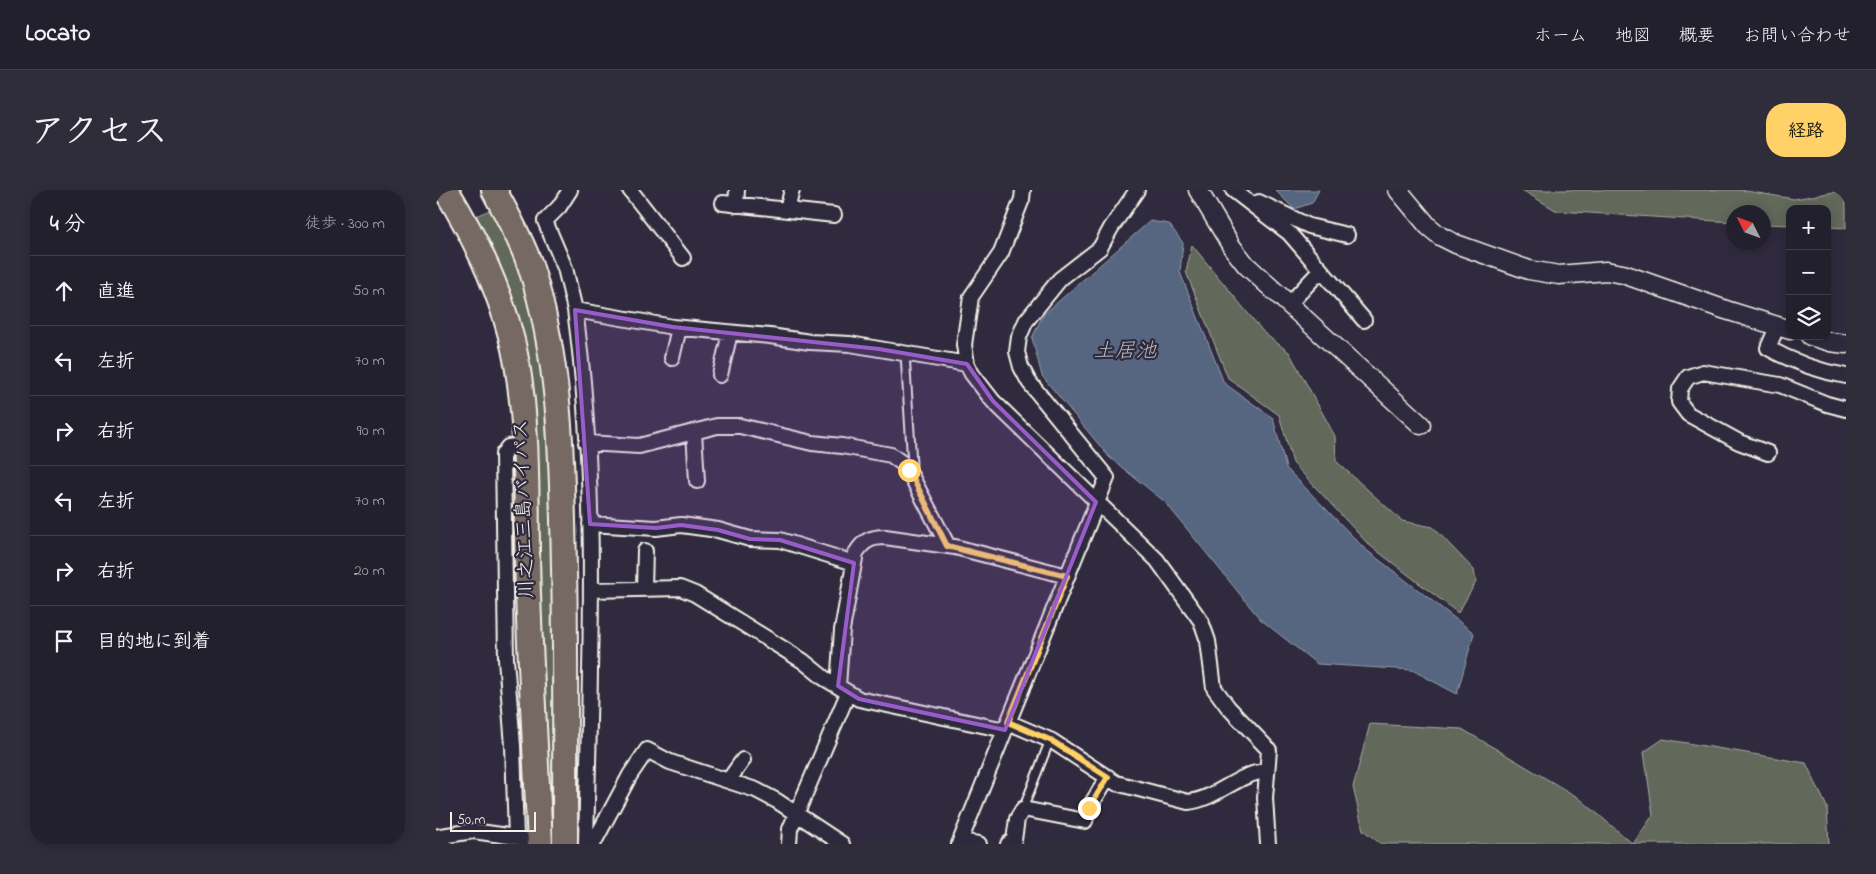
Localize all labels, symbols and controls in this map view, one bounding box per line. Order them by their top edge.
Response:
text: Locato [25,17,91,52]
text: ホーム [1534,24,1587,50]
text: 地図 [1615,24,1651,50]
text: 概要 [1679,24,1715,50]
text: お問い合わせ [1743,24,1851,50]
button: 経路 [1766,103,1846,157]
text: アクセス [30,108,168,159]
north arrow [1726,205,1771,250]
map controls [1786,205,1831,340]
button: + [1786,205,1831,250]
text: 4 分 [50,210,85,240]
text: 徒歩 · 300 m [305,212,385,236]
button: − [1786,250,1831,295]
icon: ahead [50,277,78,305]
text: 直進 [97,279,135,306]
text: 50 m [353,279,385,303]
button: layers [1786,295,1831,340]
water label: 土居池 [1094,337,1157,367]
icon: left [50,347,78,375]
text: 左折 [97,349,135,376]
text: 70 m [355,349,385,373]
icon: right [50,417,78,445]
text: 右折 [97,419,135,446]
text: 90 m [357,419,385,443]
street label: 川之江三島バイパス [507,419,543,599]
route start [898,459,921,482]
icon: left [50,487,78,515]
text: 左折 [97,489,135,516]
text: 70 m [355,489,385,513]
icon: right [50,557,78,585]
text: 右折 [97,559,135,586]
text: 20 m [354,559,385,583]
icon: arrive [50,627,78,655]
text: 目的地に到着 [97,629,211,656]
route end [1078,797,1101,820]
scale bar [450,809,536,832]
text: 50 m [457,810,485,831]

